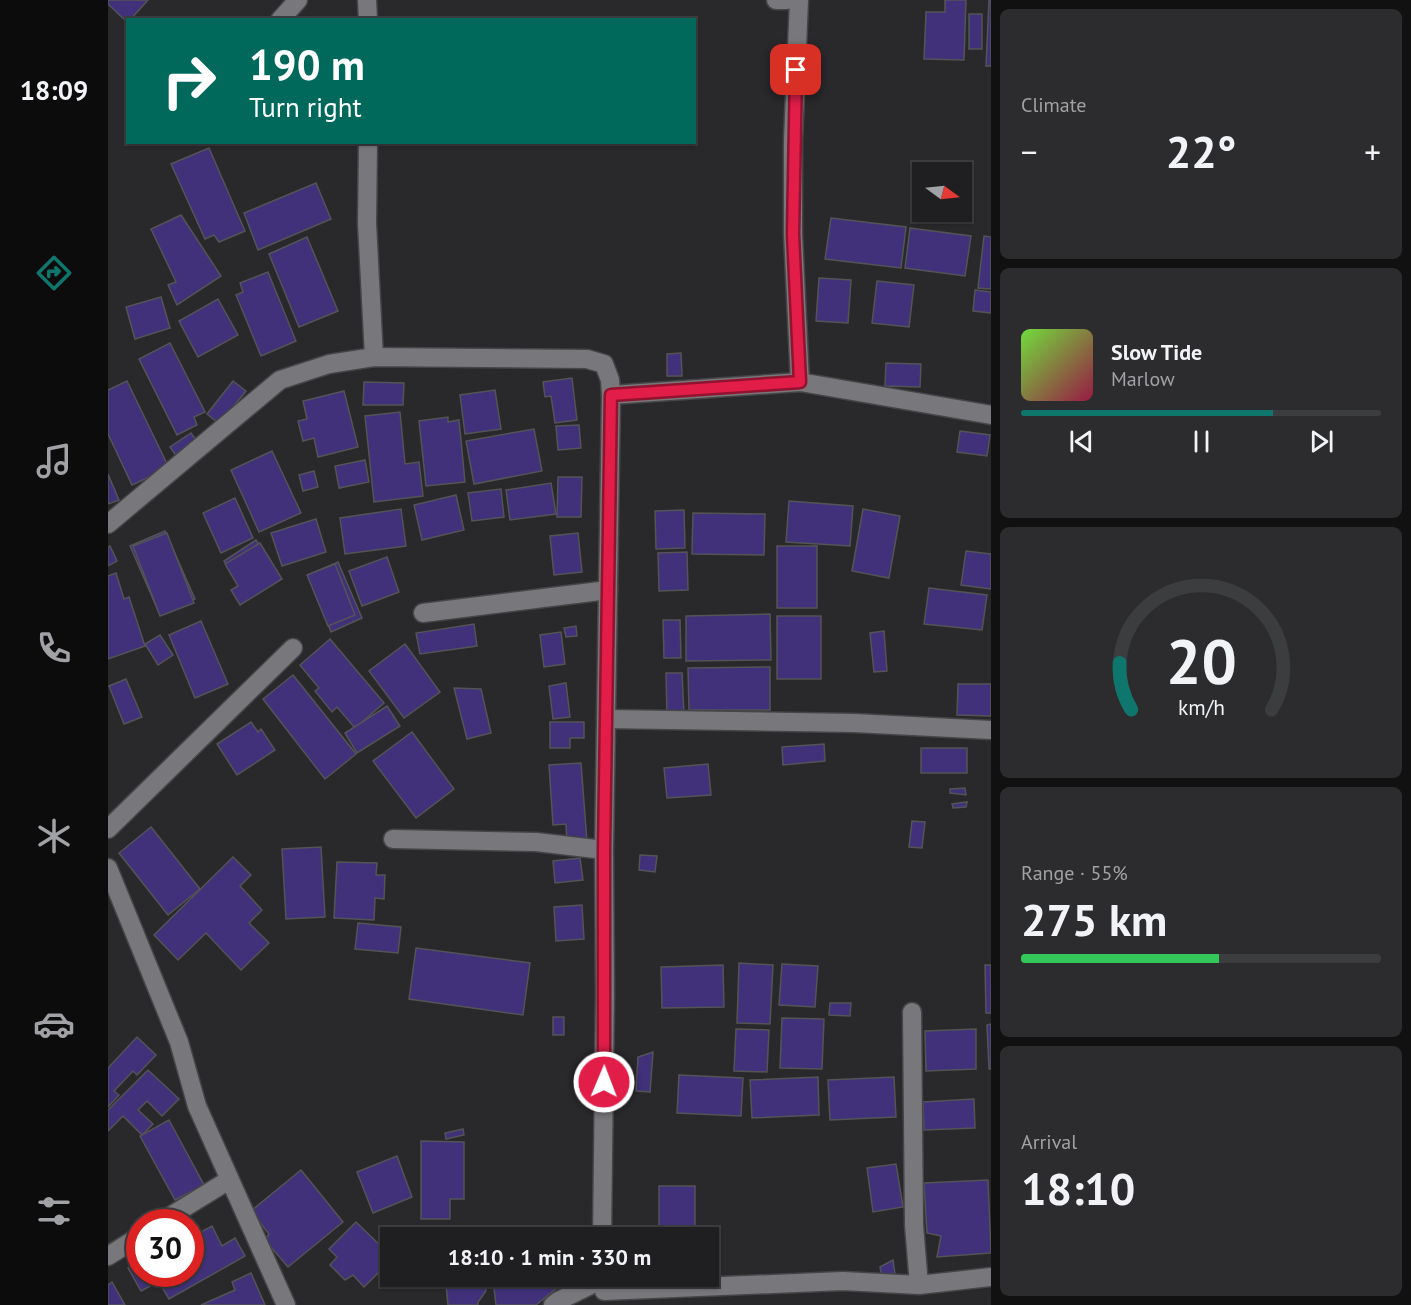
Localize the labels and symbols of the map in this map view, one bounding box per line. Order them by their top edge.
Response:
pin [770,44,821,95]
north arrow [912,162,972,222]
position arrow [572,1050,636,1114]
speed limit sign: 30 [126,1209,204,1287]

